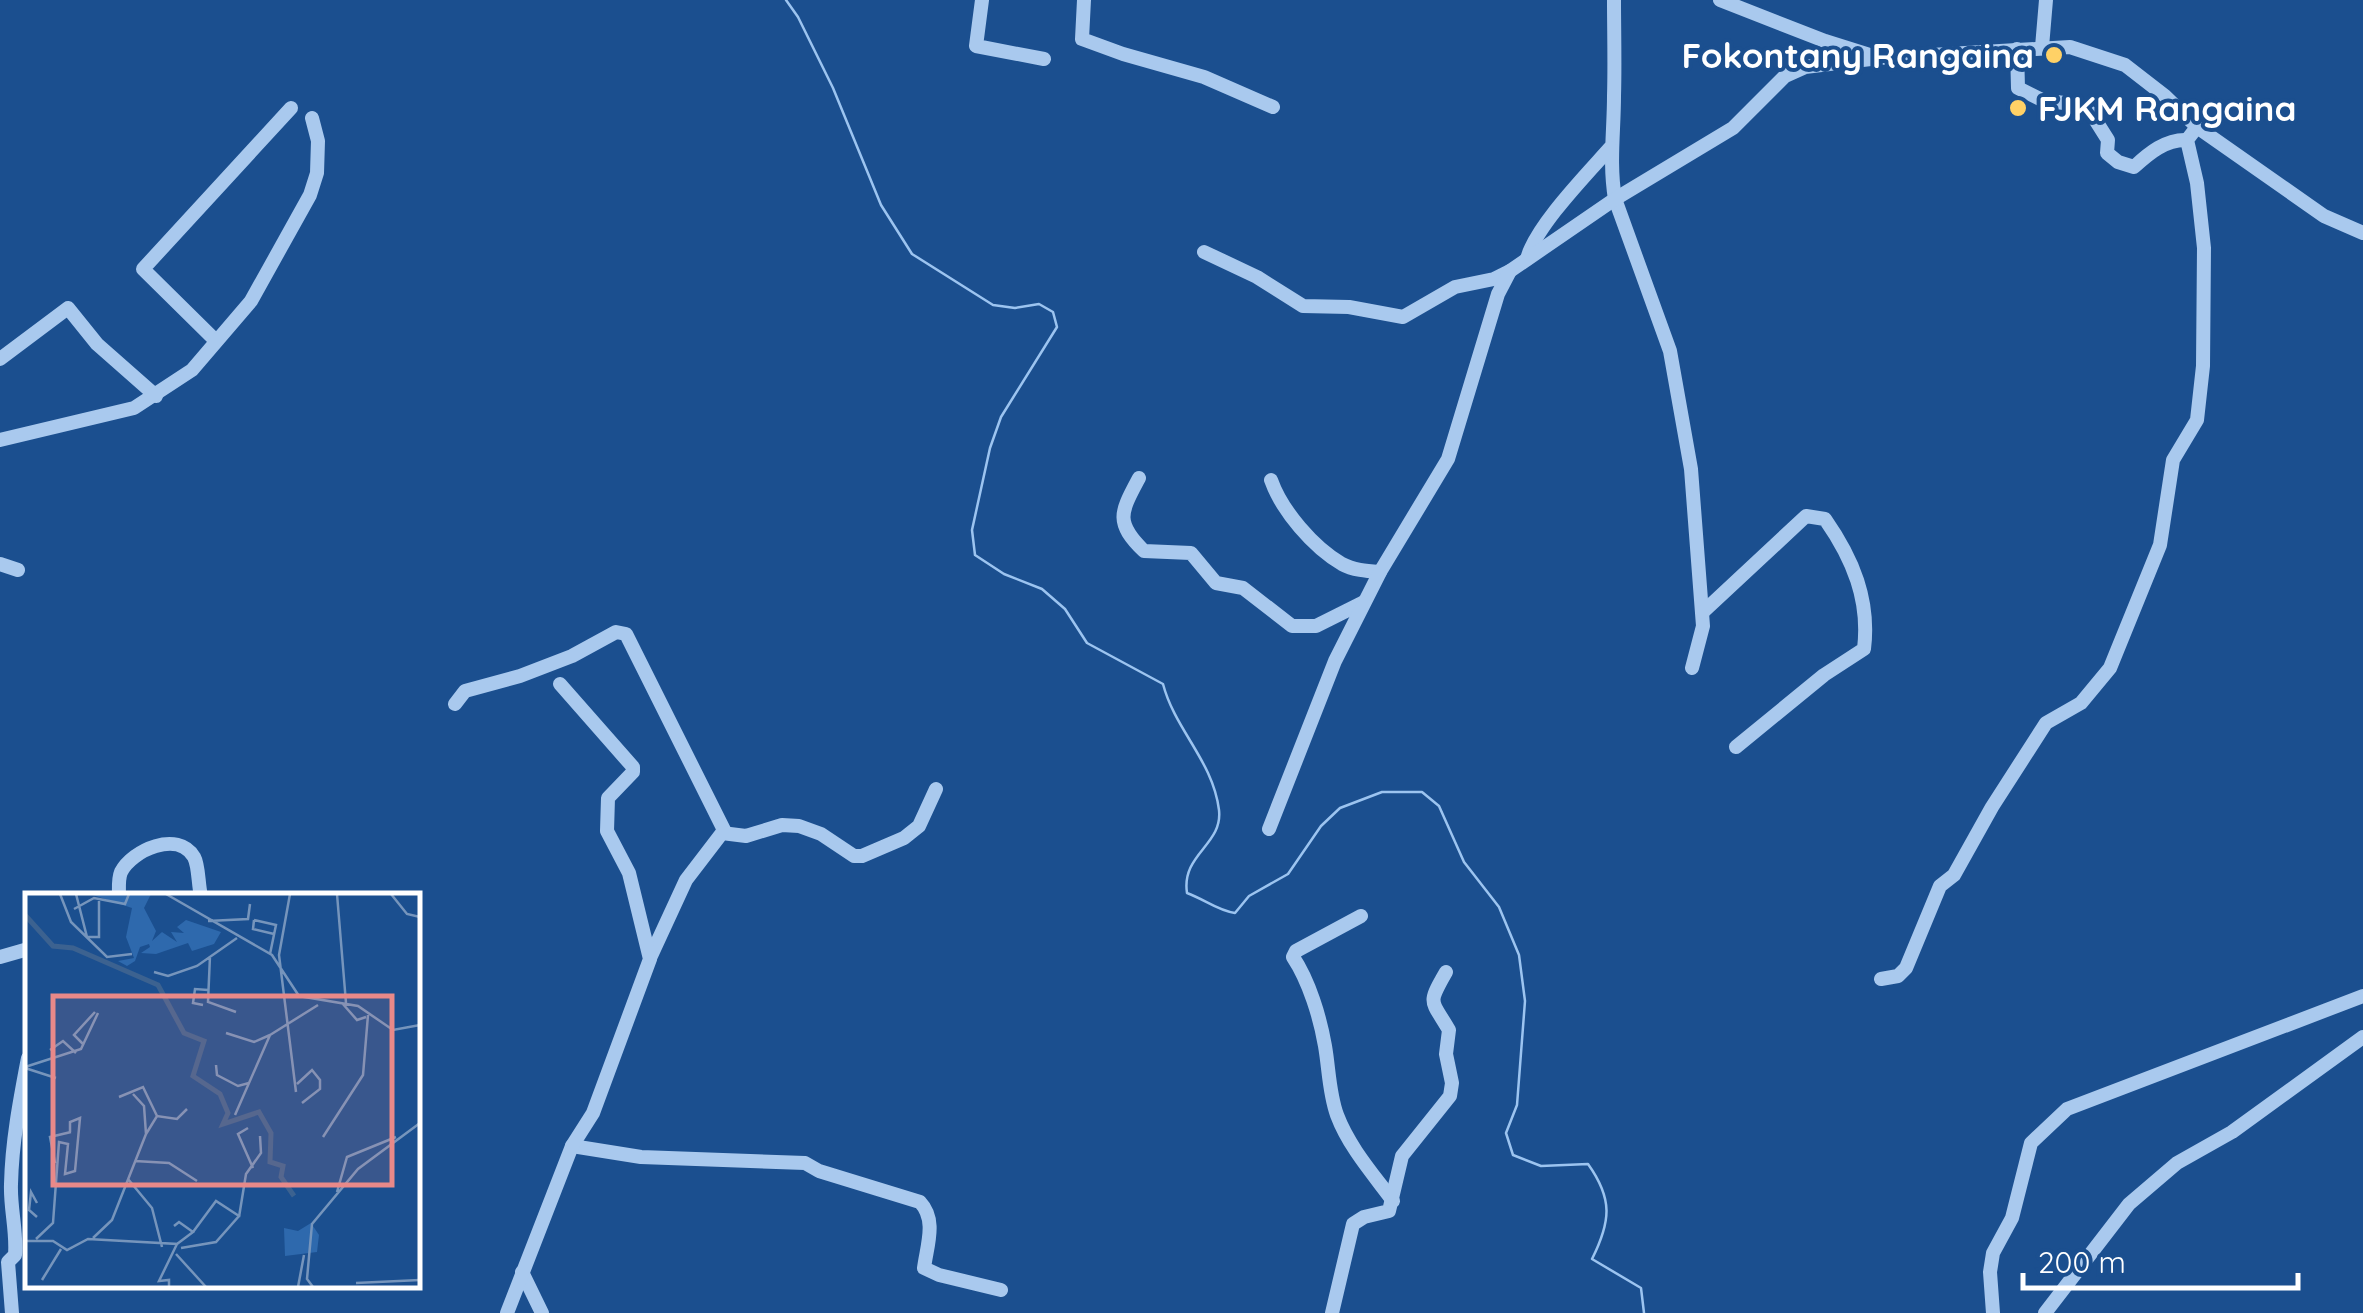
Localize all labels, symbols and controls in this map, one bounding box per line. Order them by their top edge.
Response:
place label: Fokontany Rangaina [1682,33,2034,77]
marker: Fokontany Rangaina [2043,44,2065,66]
place label: FJKM Rangaina [2038,86,2296,130]
marker: FJKM Rangaina [2007,97,2029,119]
inset map [25,893,420,1288]
scale bar [2023,1228,2298,1290]
text: 200 m [2038,1243,2126,1281]

